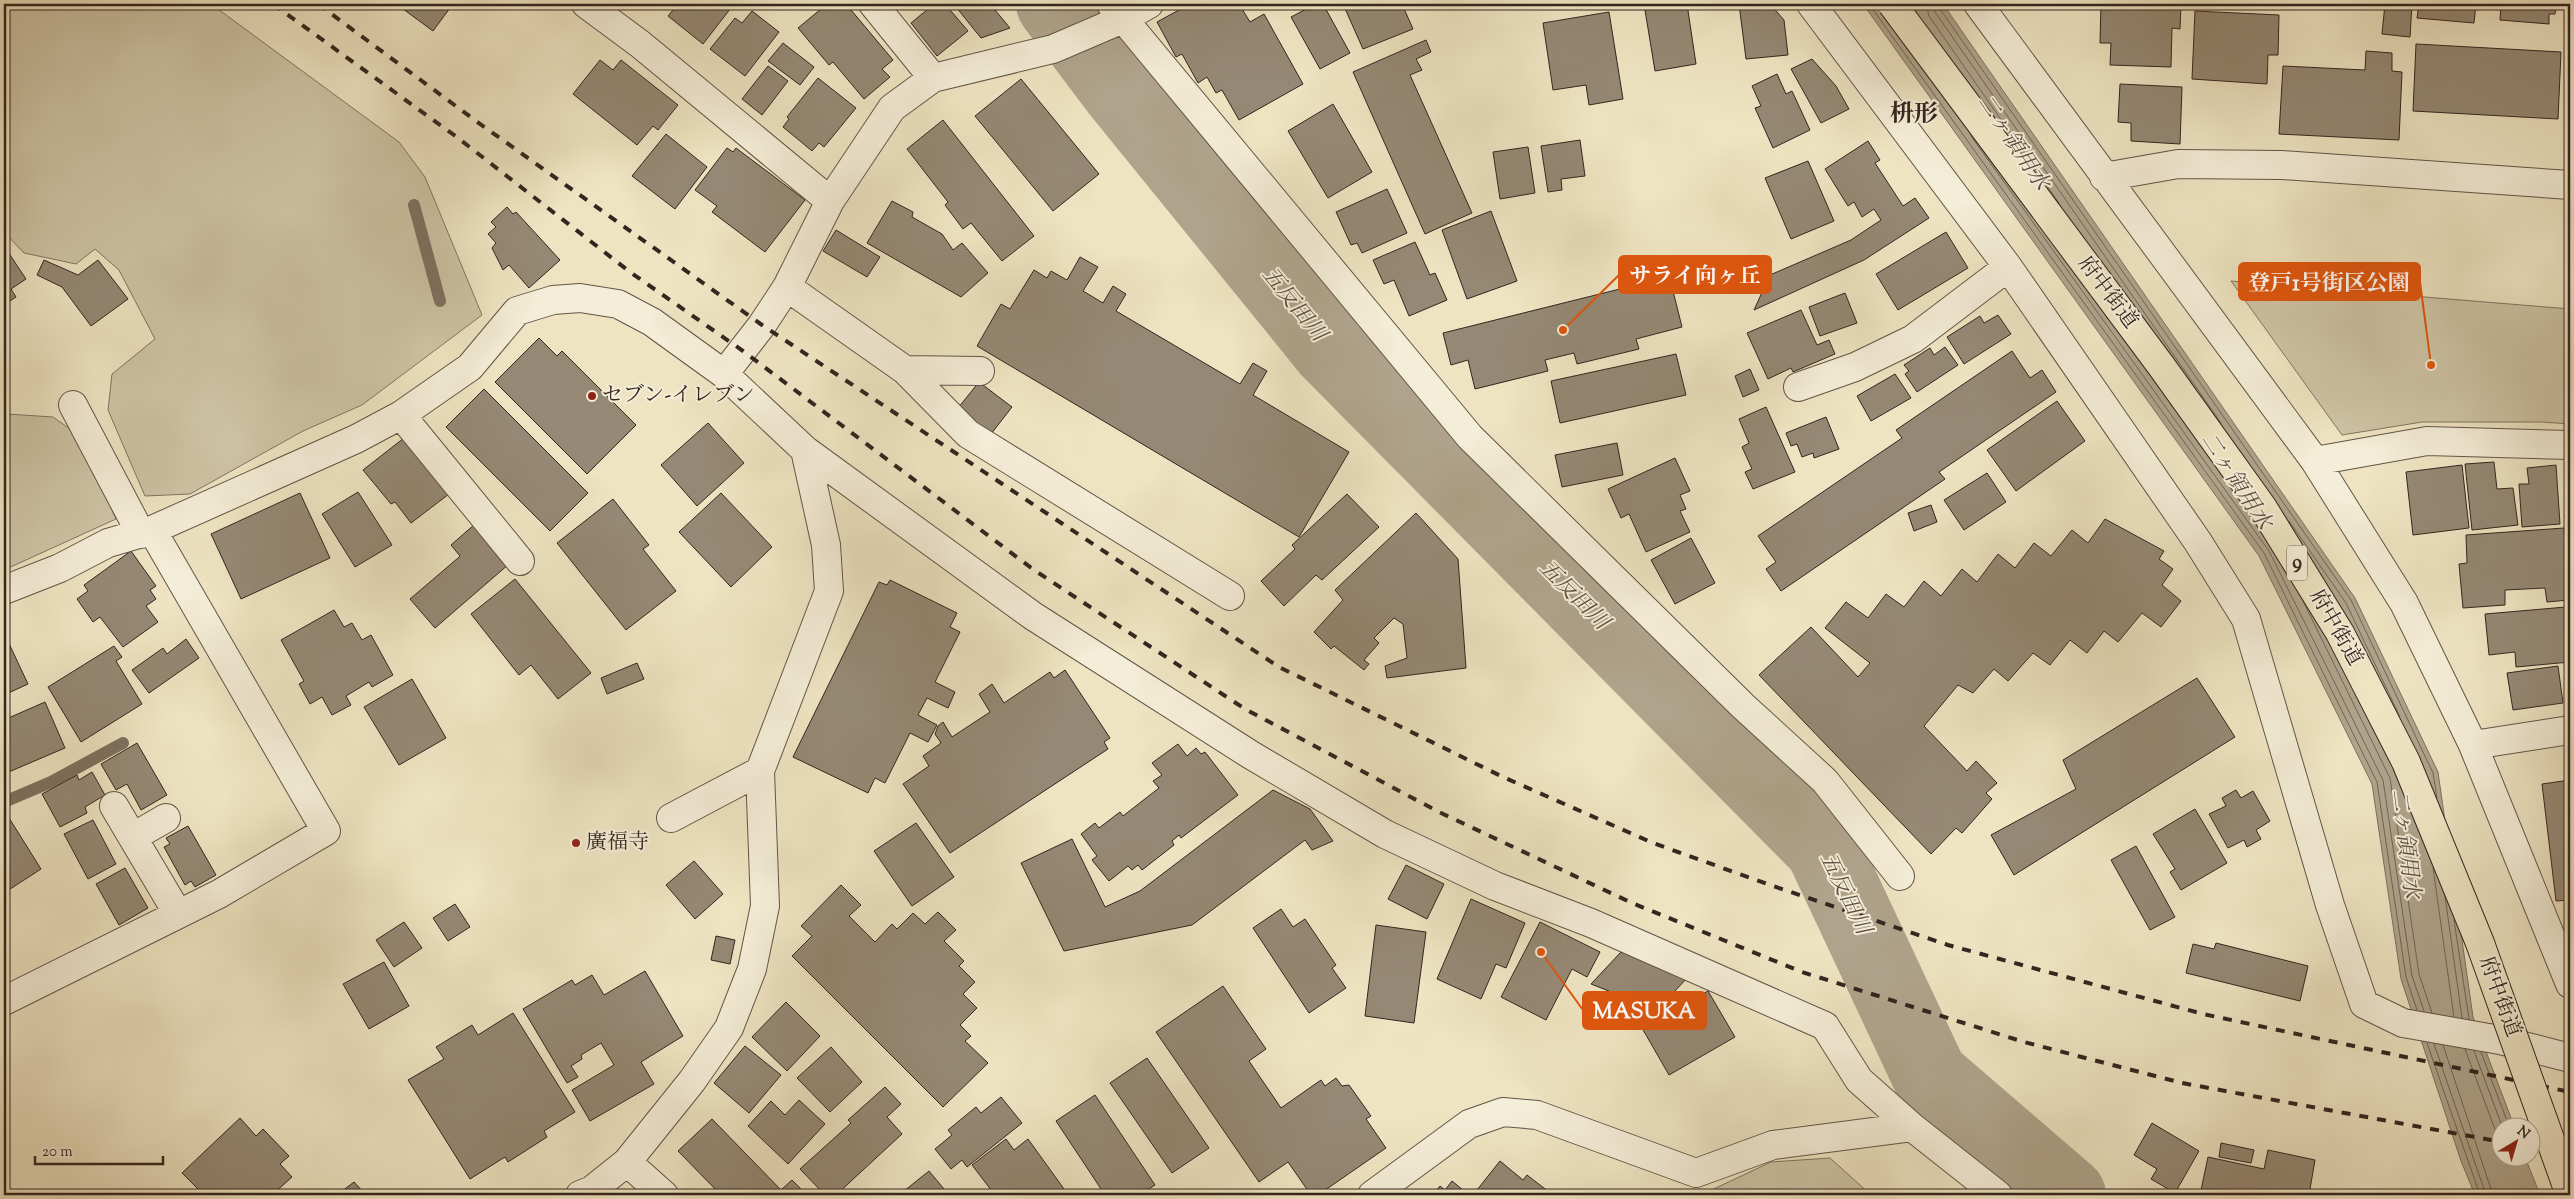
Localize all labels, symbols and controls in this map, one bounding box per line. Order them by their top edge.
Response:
water label: 二ヶ領用水 [1968,88,2057,199]
district label: 枡形 [1890,98,1938,132]
street label: 府中街道 [2070,250,2144,336]
callout: サライ向ヶ丘 [1619,256,1771,293]
water label: 五反田川 [1253,261,1334,351]
text: サライ向ヶ丘 [1629,262,1761,294]
callout: 登戸1号街区公園 [2239,263,2420,300]
text: 登戸1号街区公園 [2248,269,2410,301]
place label: セブン-イレブン [602,381,754,411]
marker: セブン-イレブン [586,390,598,402]
water label: 二ヶ領用水 [2192,427,2279,539]
road number: 9 [2287,546,2307,580]
water label: 五反田川 [1531,554,1617,640]
street label: 府中街道 [2301,584,2369,672]
water label: 二ヶ領用水 [2381,787,2427,903]
place label: 廣福寺 [586,828,649,858]
marker: 廣福寺 [570,837,582,849]
water label: 五反田川 [1810,847,1879,942]
street label: 府中街道 [2471,952,2527,1042]
callout: MASUKA [1583,992,1706,1029]
text: MASUKA [1593,997,1695,1029]
north arrow [2492,1116,2542,1166]
text: N [2512,1122,2533,1145]
scale bar [35,1134,162,1166]
text: 20 m [42,1142,73,1163]

